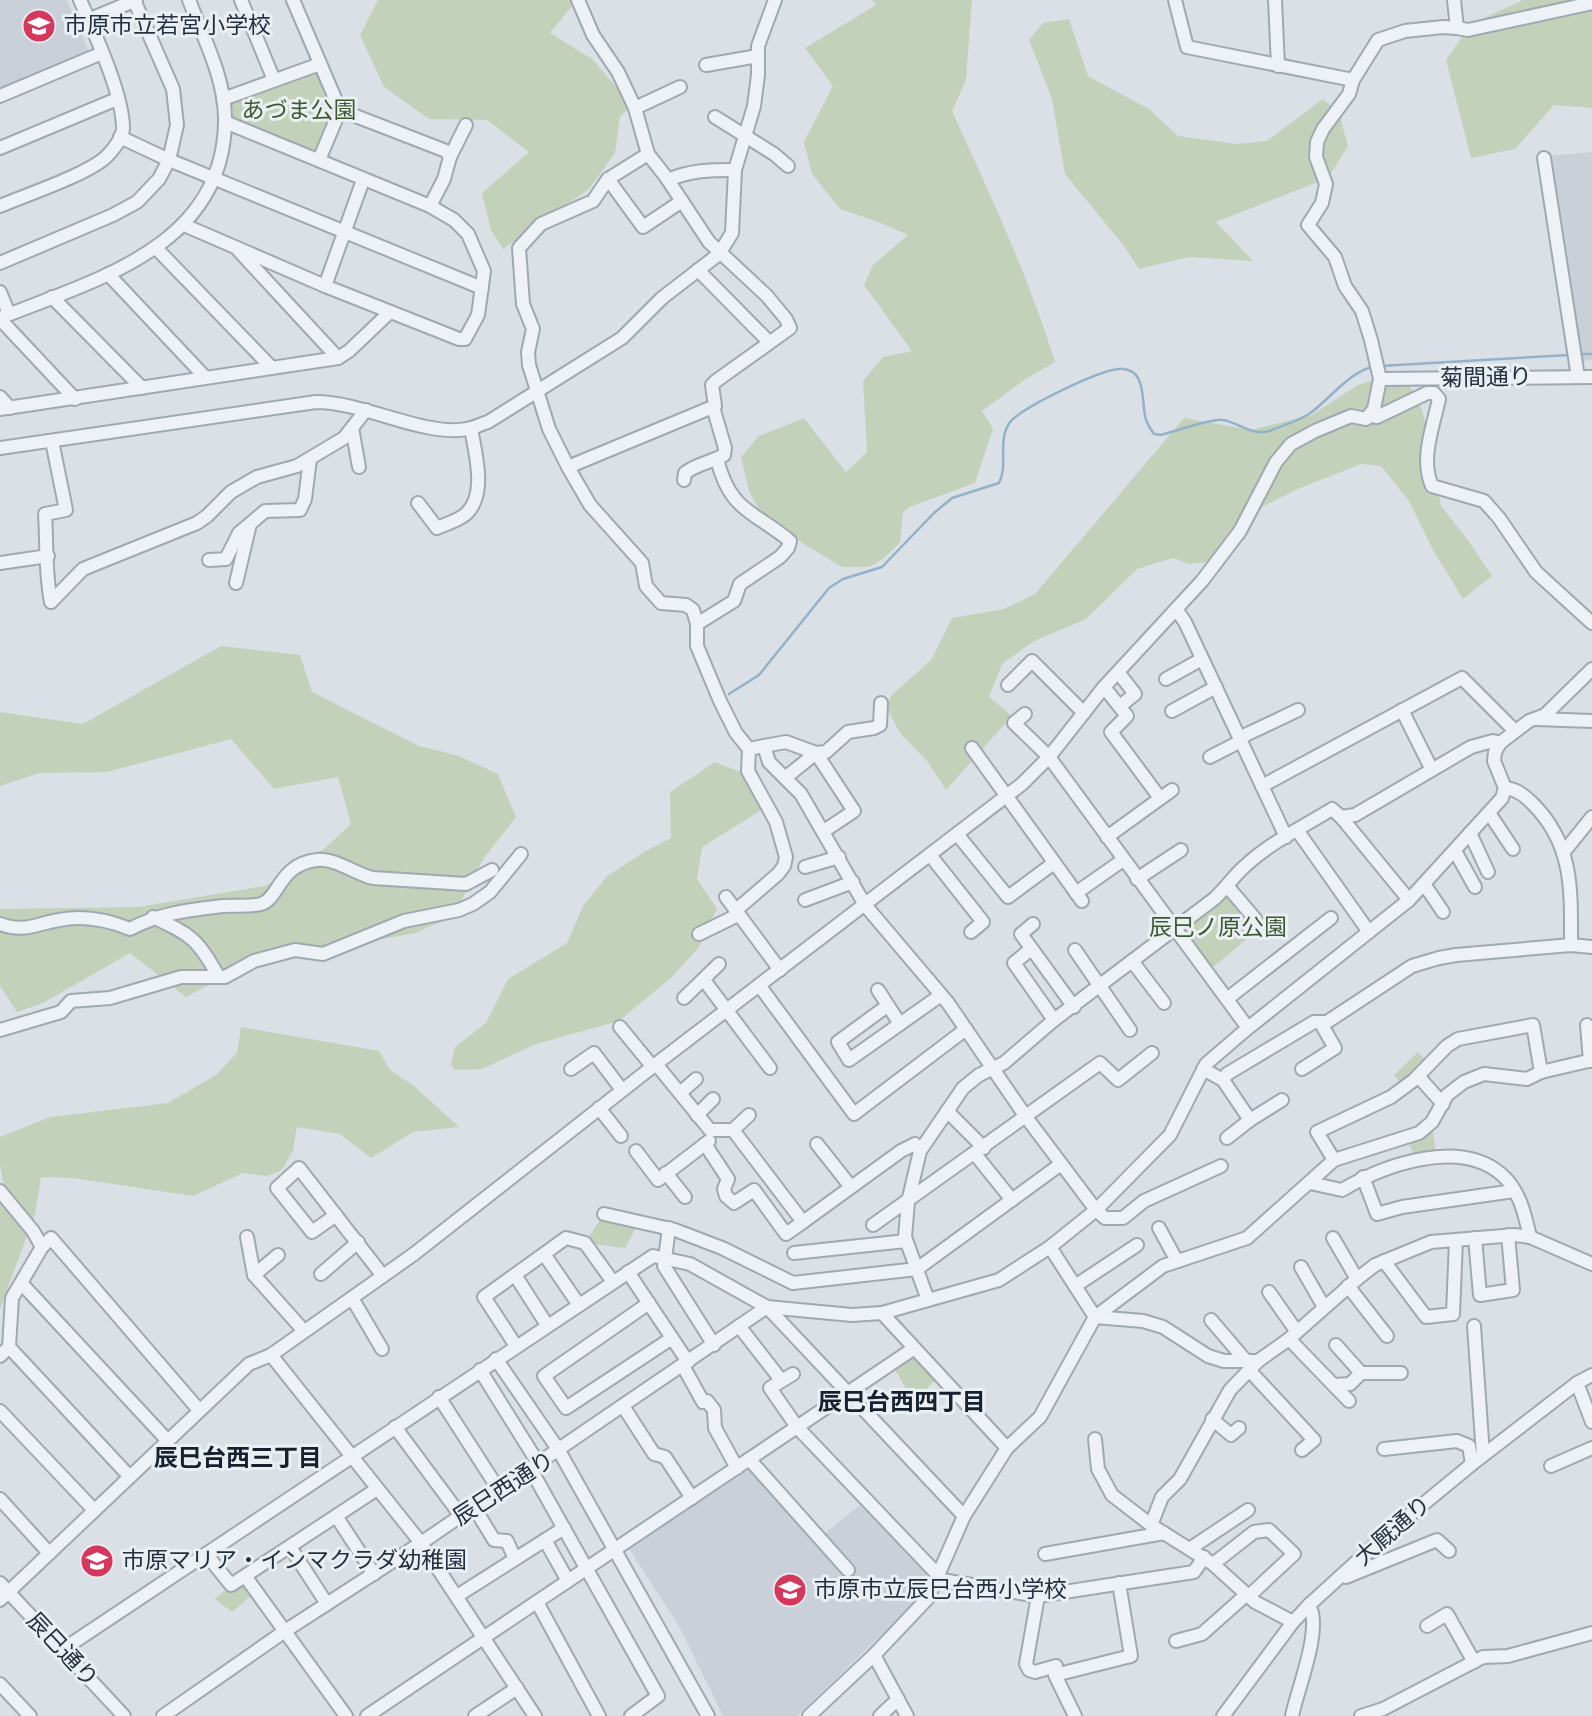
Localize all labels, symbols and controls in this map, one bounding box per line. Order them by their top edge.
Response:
school or university icon: 市原市立若宮小学校 [20,7,58,45]
place label: 市原市立若宮小学校 [64,12,271,40]
park label: あづま公園 [242,97,357,125]
street label: 菊間通り [1440,363,1532,393]
park label: 辰巳ノ原公園 [1149,914,1287,942]
district label: 辰巳台西四丁目 [818,1388,986,1417]
district label: 辰巳台西三丁目 [154,1444,322,1473]
street label: 辰巳西通り [448,1446,560,1532]
street label: 大厩通り [1349,1490,1437,1572]
school or university icon: 市原マリア・インマクラダ幼稚園 [78,1542,116,1580]
place label: 市原マリア・インマクラダ幼稚園 [122,1547,467,1575]
school or university icon: 市原市立辰巳台西小学校 [771,1571,809,1609]
place label: 市原市立辰巳台西小学校 [814,1576,1067,1604]
street label: 辰巳通り [20,1607,104,1693]

